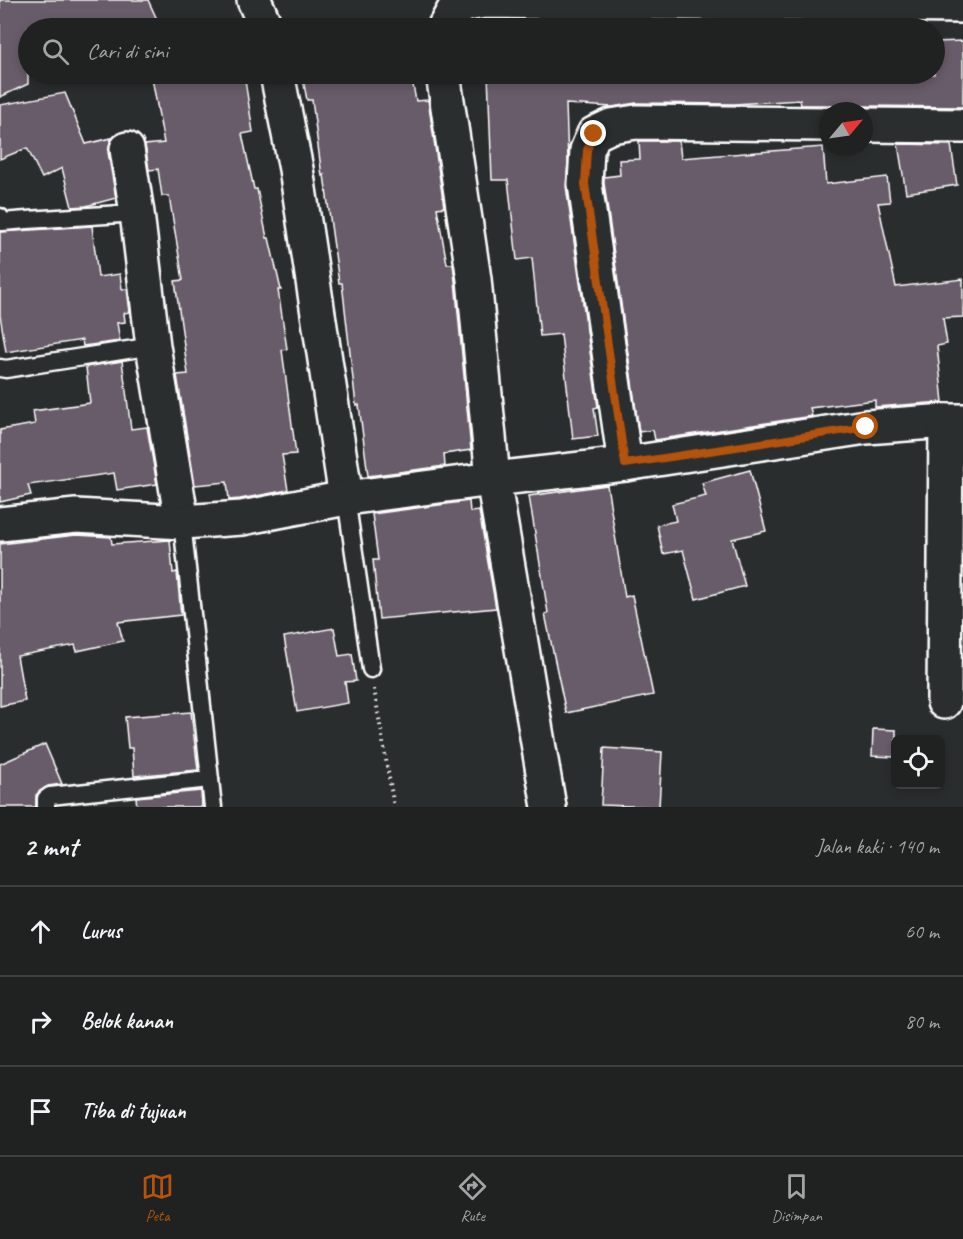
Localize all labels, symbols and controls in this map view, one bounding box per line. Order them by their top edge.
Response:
search box [18,18,945,84]
icon: search [39,35,72,68]
text: Cari di sini [87,37,168,65]
north arrow [819,102,873,156]
route end [580,120,606,146]
route start [852,413,878,439]
map controls [891,735,945,789]
button: locate [891,735,945,789]
text: 2 mnt [24,830,77,863]
text: Jalan kaki · 140 m [816,834,939,859]
icon: ahead [24,915,57,948]
text: Lurus [81,917,121,945]
text: 60 m [905,919,939,944]
icon: right [24,1005,57,1038]
text: Belok kanan [81,1007,173,1035]
text: 80 m [905,1009,939,1034]
icon: arrive [24,1095,57,1128]
text: Tiba di tujuan [81,1097,186,1125]
tab: Peta [141,1170,174,1226]
tab: Rute [456,1170,489,1226]
tab: Disimpan [771,1170,822,1226]

